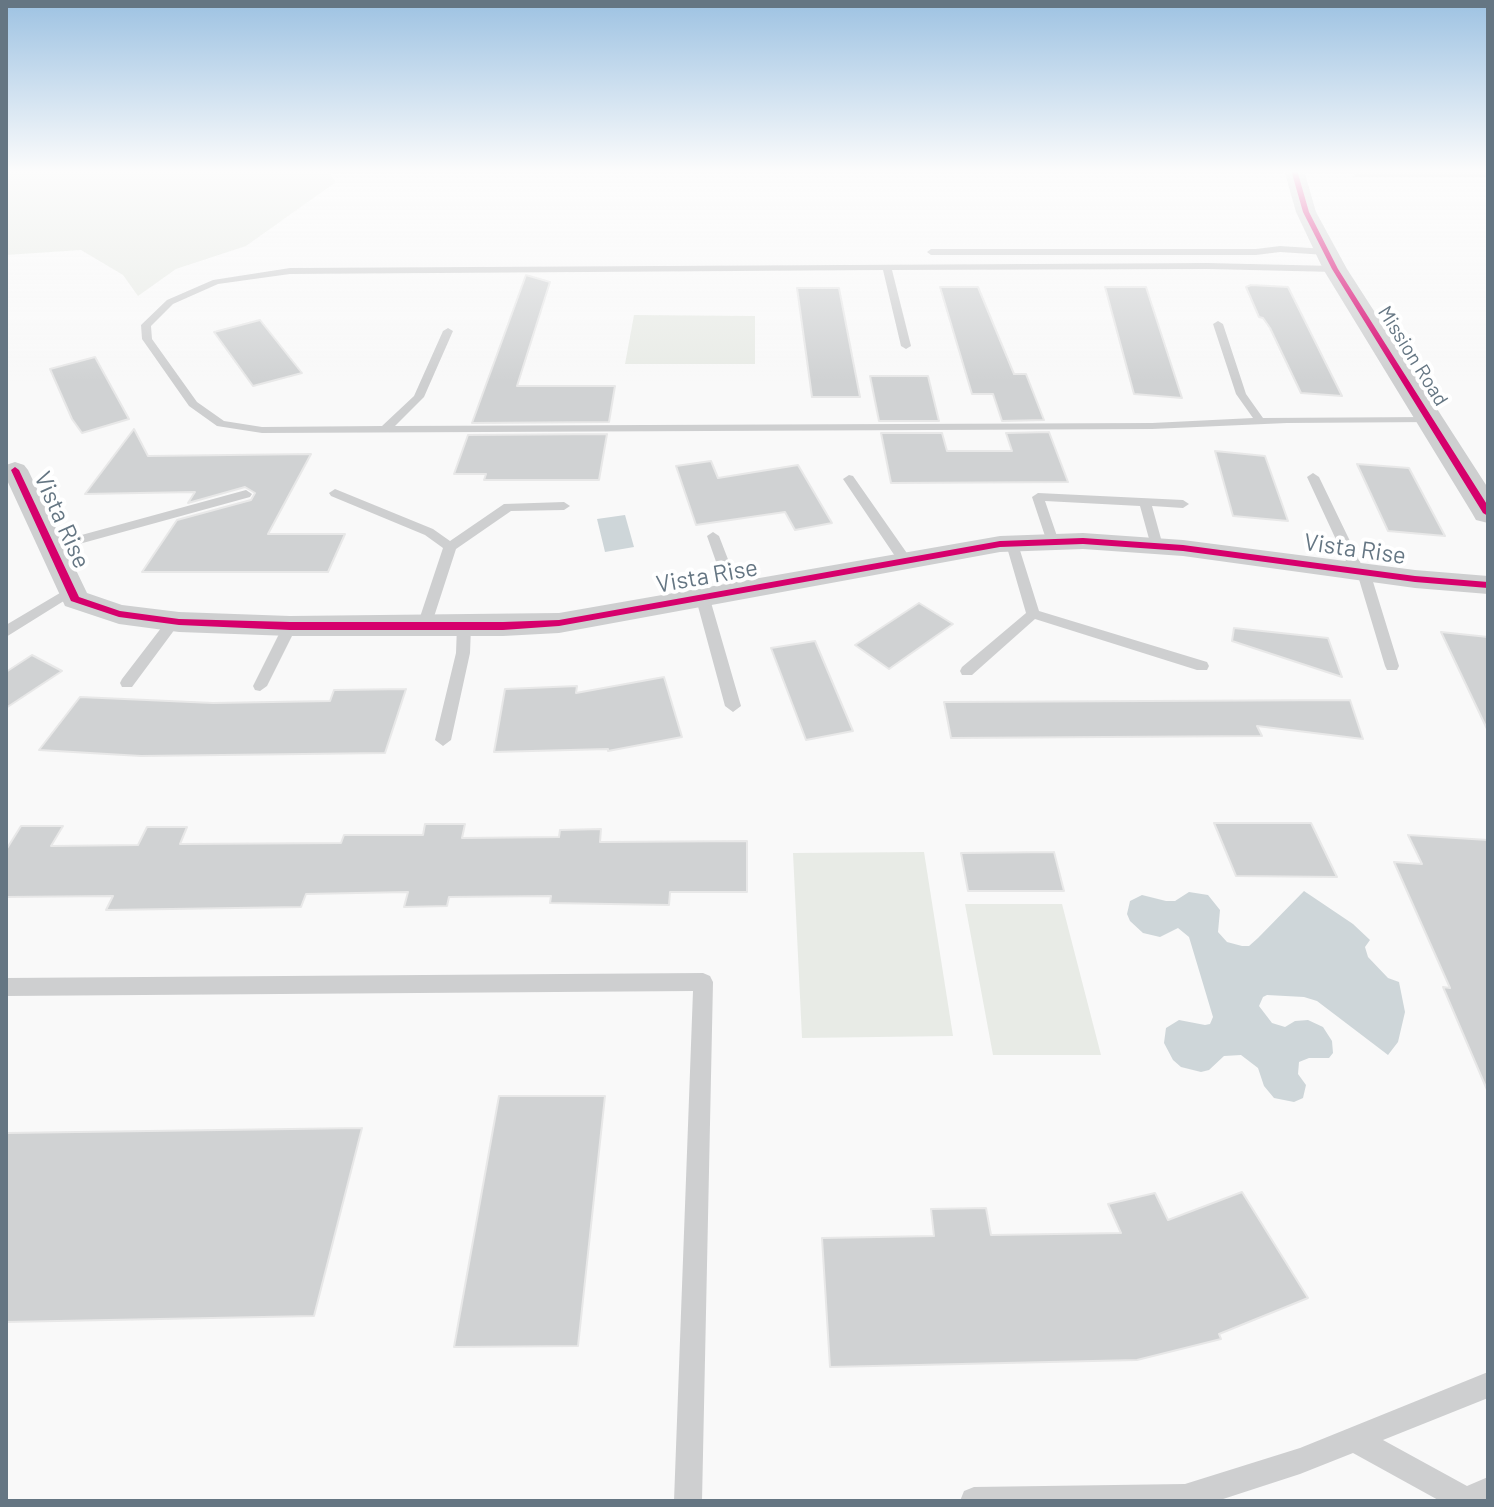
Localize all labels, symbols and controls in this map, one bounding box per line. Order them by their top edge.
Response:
street label: Mission Road [1373,302,1453,410]
street label: Vista Rise [28,467,96,573]
street label: Vista Rise [1302,528,1408,570]
street label: Vista Rise [654,553,760,599]

